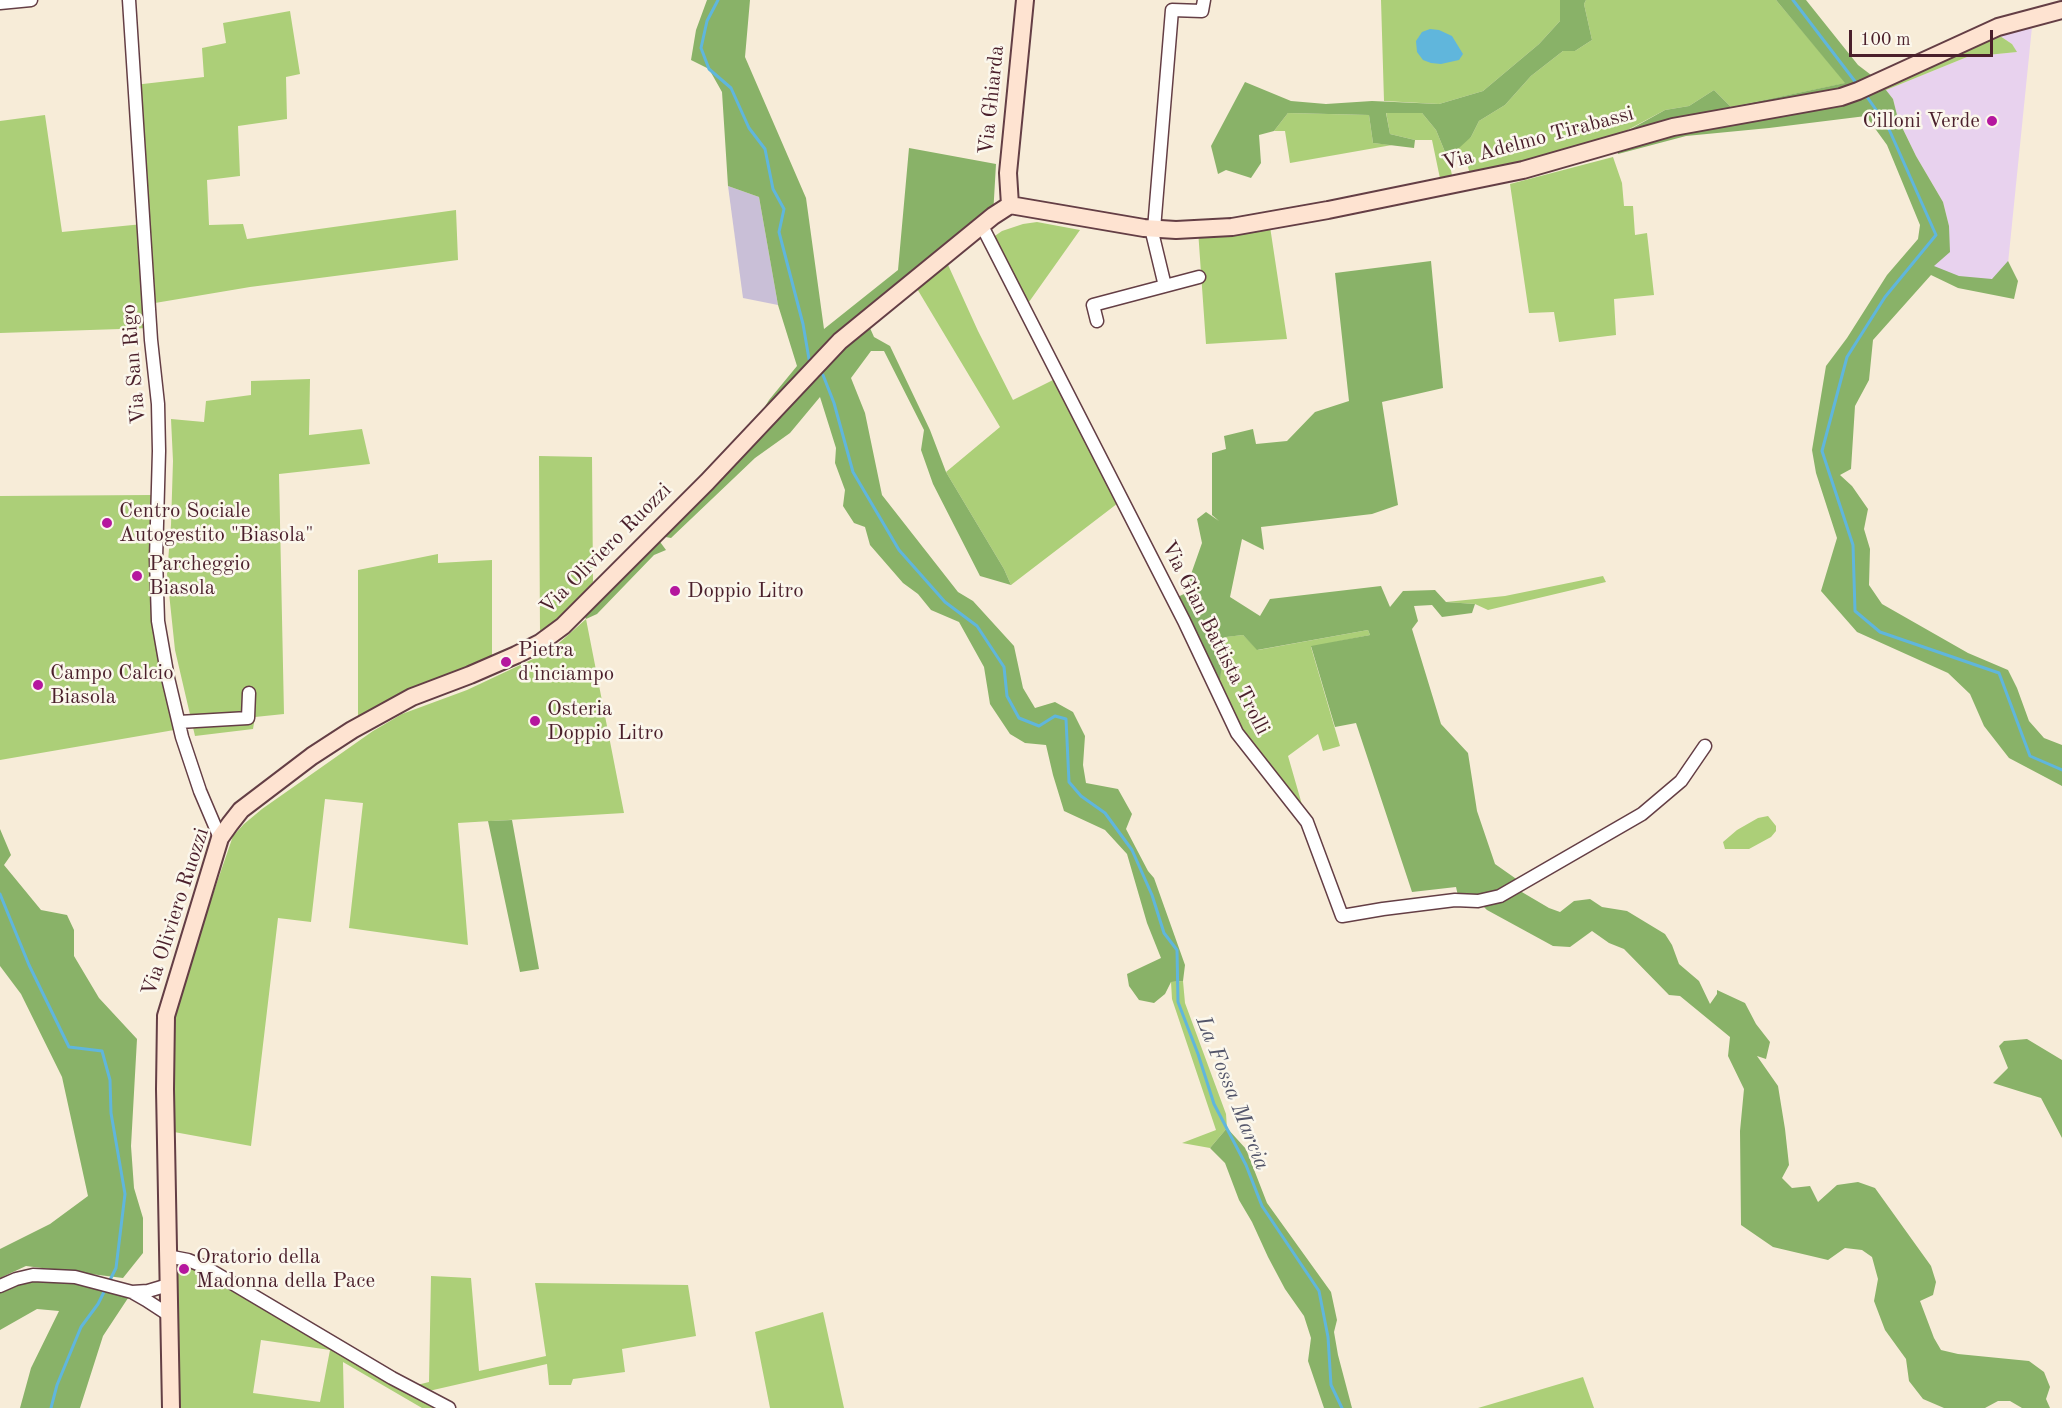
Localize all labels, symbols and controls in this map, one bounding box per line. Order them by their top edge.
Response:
scale bar [1852,18,1996,56]
text: 100 m [1860,31,1911,49]
street label: Via Ghiarda [974,44,1010,156]
street label: Via Adelmo Tirabassi [1440,101,1636,177]
place label: Cilloni Verde [1863,108,1980,134]
marker: Cilloni Verde [1985,114,1999,128]
street label: Via San Rigo [116,303,152,425]
street label: Via Oliviero Ruozzi [535,478,677,620]
place label: Centro Sociale Autogestito "Biasola" [119,498,313,548]
marker: Centro Sociale Autogestito "Biasola" [100,516,114,530]
street label: Via Gian Battista Trolli [1155,537,1275,739]
place label: Parcheggio Biasola [149,551,250,601]
marker: Parcheggio Biasola [130,569,144,583]
place label: Doppio Litro [687,578,804,604]
marker: Doppio Litro [668,584,682,598]
place label: Pietra d'inciampo [518,637,614,687]
marker: Pietra d'inciampo [499,655,513,669]
place label: Campo Calcio Biasola [50,660,174,710]
marker: Campo Calcio Biasola [31,678,45,692]
place label: Osteria Doppio Litro [547,696,664,746]
marker: Osteria Doppio Litro [528,714,542,728]
street label: Via Oliviero Ruozzi [137,825,215,999]
water label: La Fossa Marcia [1189,1012,1275,1174]
place label: Oratorio della Madonna della Pace [196,1244,375,1294]
marker: Oratorio della Madonna della Pace [177,1262,191,1276]

